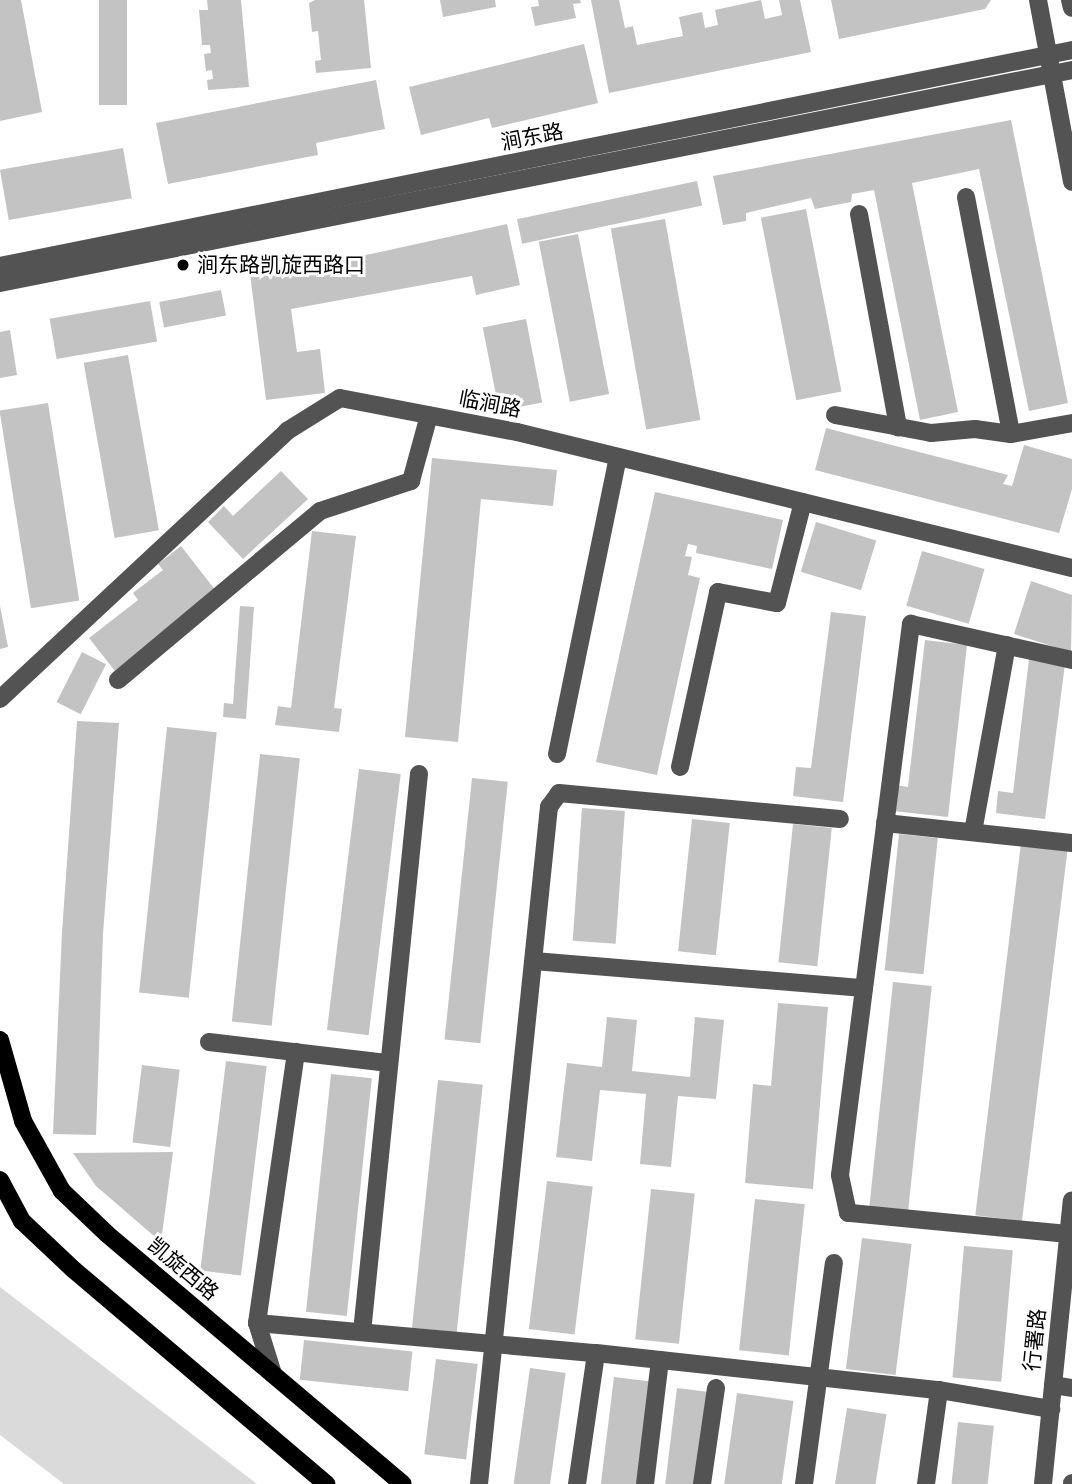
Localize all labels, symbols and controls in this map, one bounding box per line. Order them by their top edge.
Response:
street label: 涧东路 [499,119,565,155]
place label: 涧东路凯旋西路口 [197,252,365,278]
marker: 涧东路凯旋西路口 [175,257,191,273]
street label: 临涧路 [457,386,523,422]
street label: 凯旋西路 [143,1232,223,1306]
street label: 行署路 [1019,1307,1051,1373]

